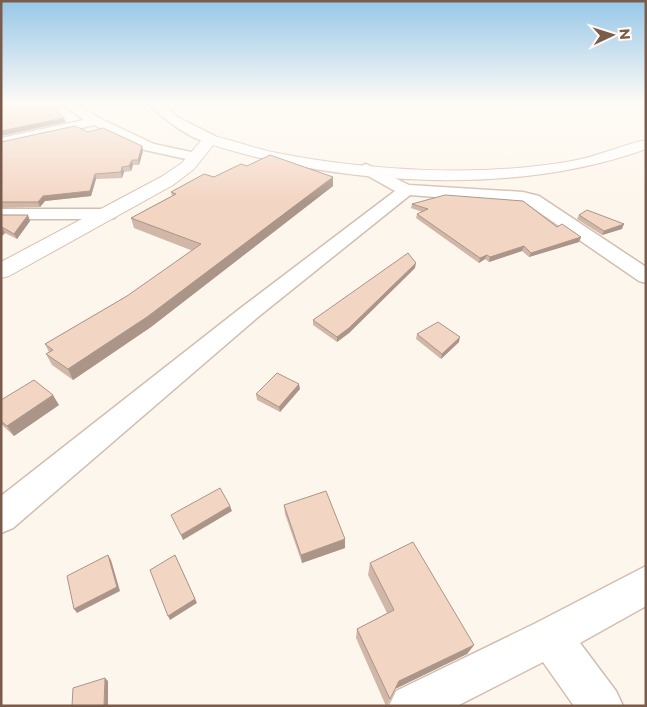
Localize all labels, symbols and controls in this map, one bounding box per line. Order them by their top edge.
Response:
north arrow [587,10,637,60]
text: N [616,28,634,40]

